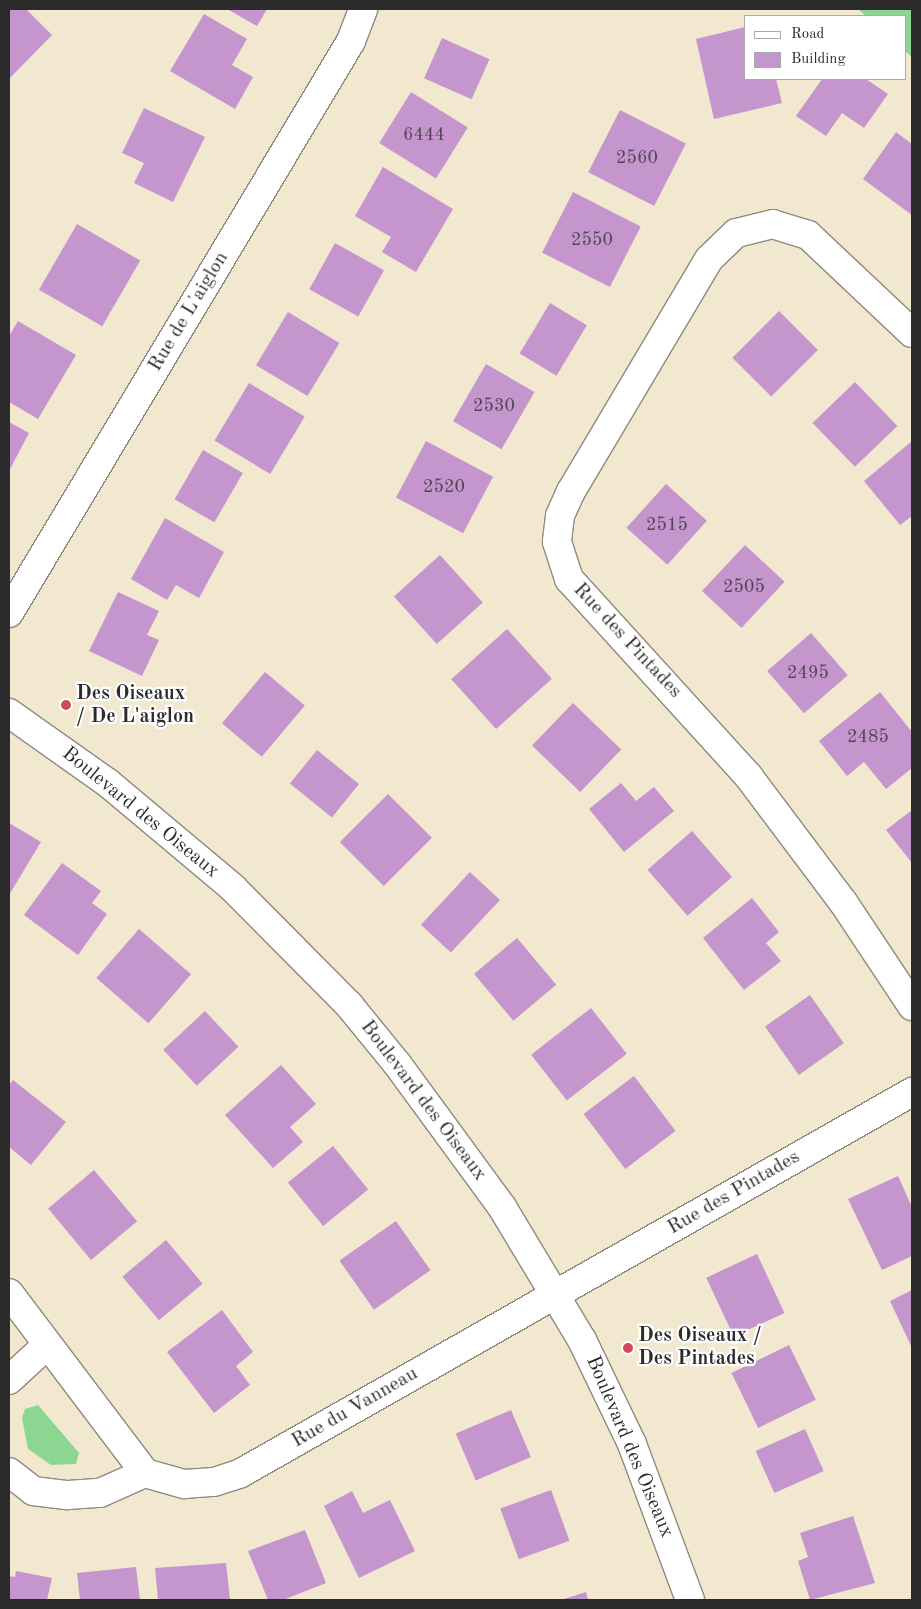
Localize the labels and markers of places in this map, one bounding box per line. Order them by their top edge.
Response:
place label: Des Oiseaux / De L'aiglon [76,682,194,729]
marker: Des Oiseaux / De L'aiglon [60,699,72,711]
place label: Des Oiseaux / Des Pintades [638,1324,762,1371]
marker: Des Oiseaux / Des Pintades [622,1342,634,1354]

